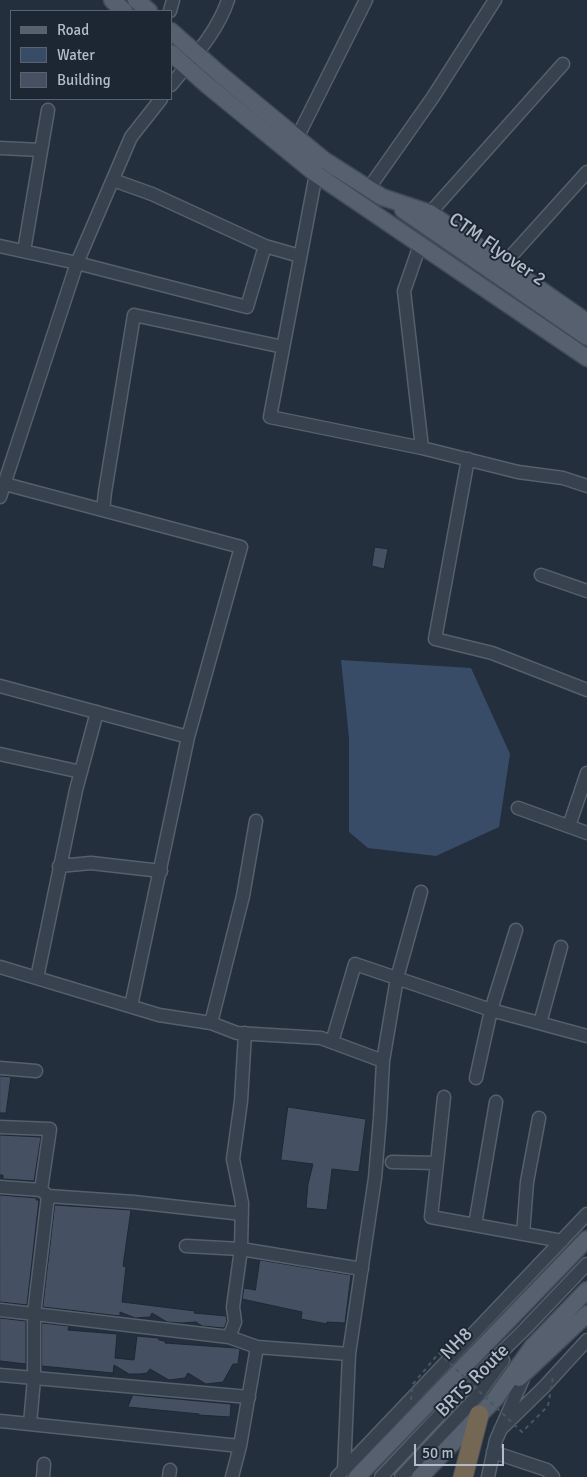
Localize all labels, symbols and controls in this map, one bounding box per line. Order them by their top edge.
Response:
legend [10,10,172,100]
text: Road [57,21,89,39]
text: Water [57,46,95,64]
text: Building [57,71,111,89]
street label: CTM Flyover 2 [444,208,550,292]
street label: NH8 [436,1323,478,1365]
street label: BRTS Route [432,1340,514,1422]
scale bar [417,1434,507,1466]
text: 50 m [422,1444,453,1462]

